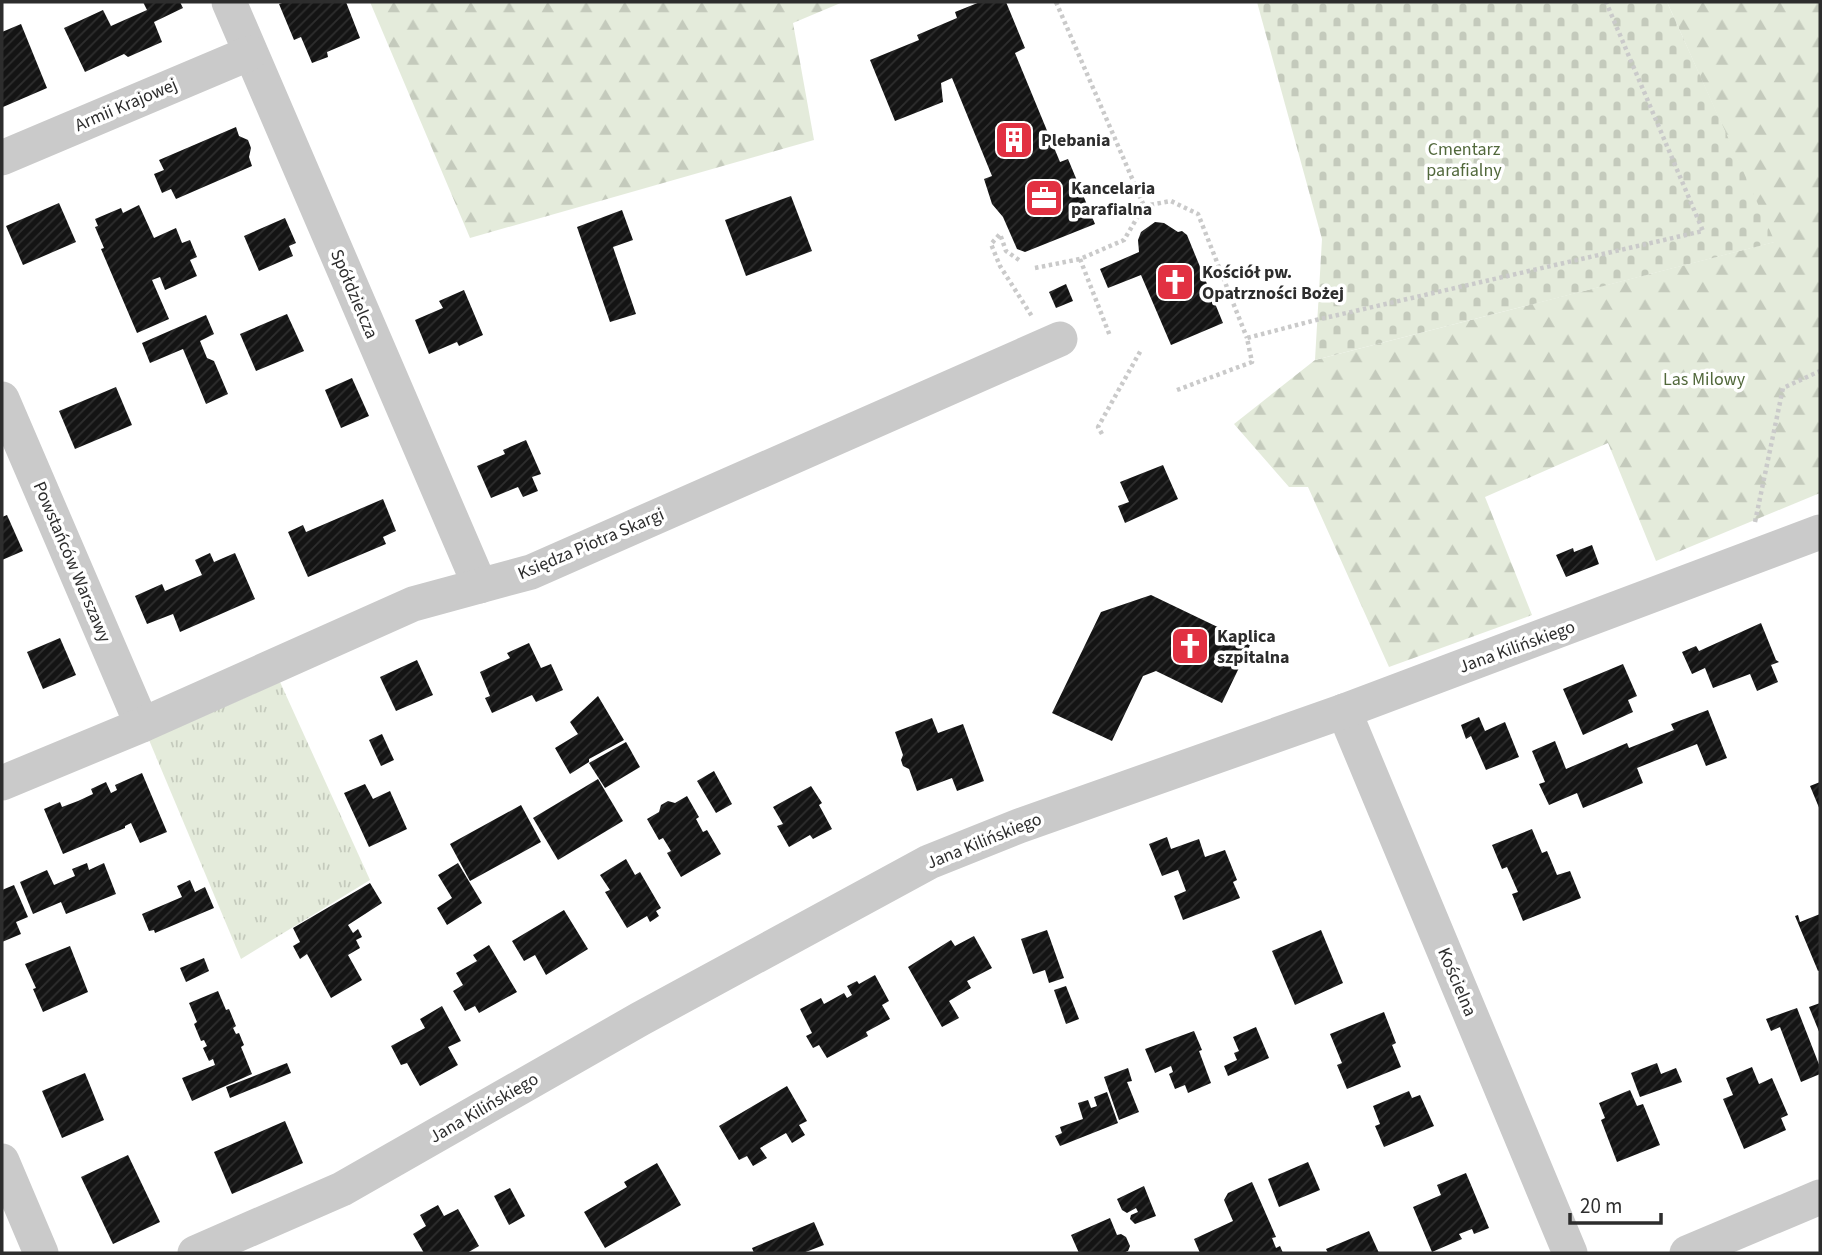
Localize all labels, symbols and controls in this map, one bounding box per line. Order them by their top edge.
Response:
street label: Armii Krajowej [71,72,181,138]
building icon: Plebania [993,119,1035,161]
place label: Plebania [1041,128,1111,153]
park label: Cmentarz parafialny [1426,137,1502,183]
place label: Kancelaria parafialna [1071,176,1155,222]
office icon: Kancelaria parafialna [1023,177,1065,219]
street label: Spółdzielcza [324,245,384,343]
place label: Kościół pw. Opatrzności Bożej [1202,260,1344,306]
church icon: Kościół pw. Opatrzności Bożej [1154,261,1196,303]
park label: Las Milowy [1663,367,1746,392]
street label: Powstańców Warszawy [27,478,117,647]
street label: Księdza Piotra Skargi [514,502,668,586]
street label: Jana Kilińskiego [1455,614,1579,680]
place label: Kaplica szpitalna [1217,624,1289,670]
church icon: Kaplica szpitalna [1169,625,1211,667]
street label: Jana Kilińskiego [923,807,1045,875]
street label: Kościelna [1431,944,1483,1020]
street label: Jana Kilińskiego [425,1067,543,1149]
scale bar [1570,1182,1661,1226]
text: 20 m [1580,1191,1622,1221]

